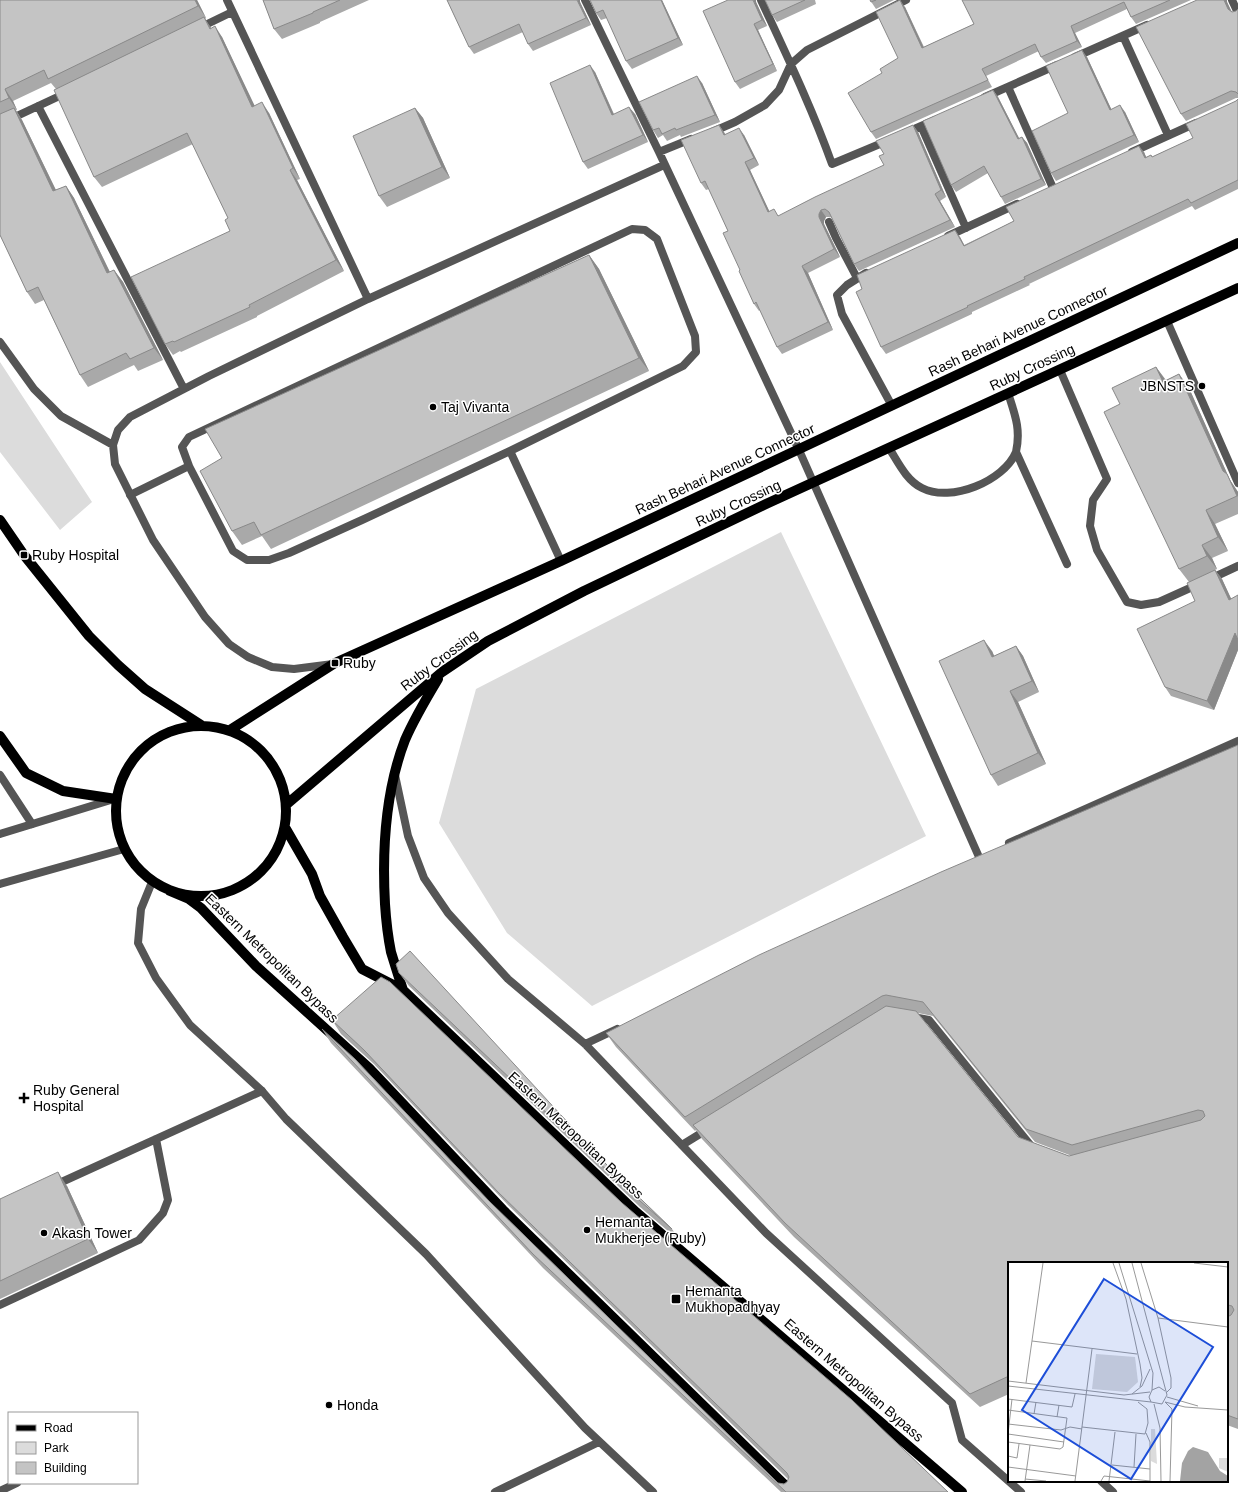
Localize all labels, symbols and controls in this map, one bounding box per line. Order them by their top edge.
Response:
street label: Rash Behari Avenue Connector [926,282,1110,380]
street label: Ruby Crossing [987,340,1077,394]
place label: JBNSTS [1140,378,1194,394]
marker: JBNSTS [1197,381,1207,391]
place label: Taj Vivanta [441,399,509,415]
marker: Taj Vivanta [428,402,438,412]
street label: Rash Behari Avenue Connector [633,420,817,518]
street label: Ruby Crossing [693,476,783,530]
place label: Ruby Hospital [32,547,119,563]
marker: Ruby Hospital [19,550,29,560]
street label: Ruby Crossing [398,626,480,694]
place label: Ruby [343,655,376,671]
marker: Ruby [330,658,340,668]
street label: Eastern Metropolitan Bypass [202,890,342,1026]
street label: Eastern Metropolitan Bypass [505,1068,647,1202]
place label: Ruby General Hospital [33,1082,119,1114]
marker: Ruby General Hospital [18,1092,30,1104]
place label: Hemanta Mukherjee (Ruby) [595,1214,706,1246]
place label: Akash Tower [52,1225,132,1241]
marker: Hemanta Mukherjee (Ruby) [582,1225,592,1235]
marker: Akash Tower [39,1228,49,1238]
inset map [1008,1262,1228,1482]
place label: Hemanta Mukhopadhyay [685,1283,780,1315]
marker: Hemanta Mukhopadhyay [670,1293,682,1305]
street label: Eastern Metropolitan Bypass [781,1315,927,1445]
place label: Honda [337,1397,378,1413]
marker: Honda [324,1400,334,1410]
legend [8,1412,138,1484]
text: Road [44,1421,73,1435]
text: Park [44,1441,70,1455]
text: Building [44,1461,87,1475]

